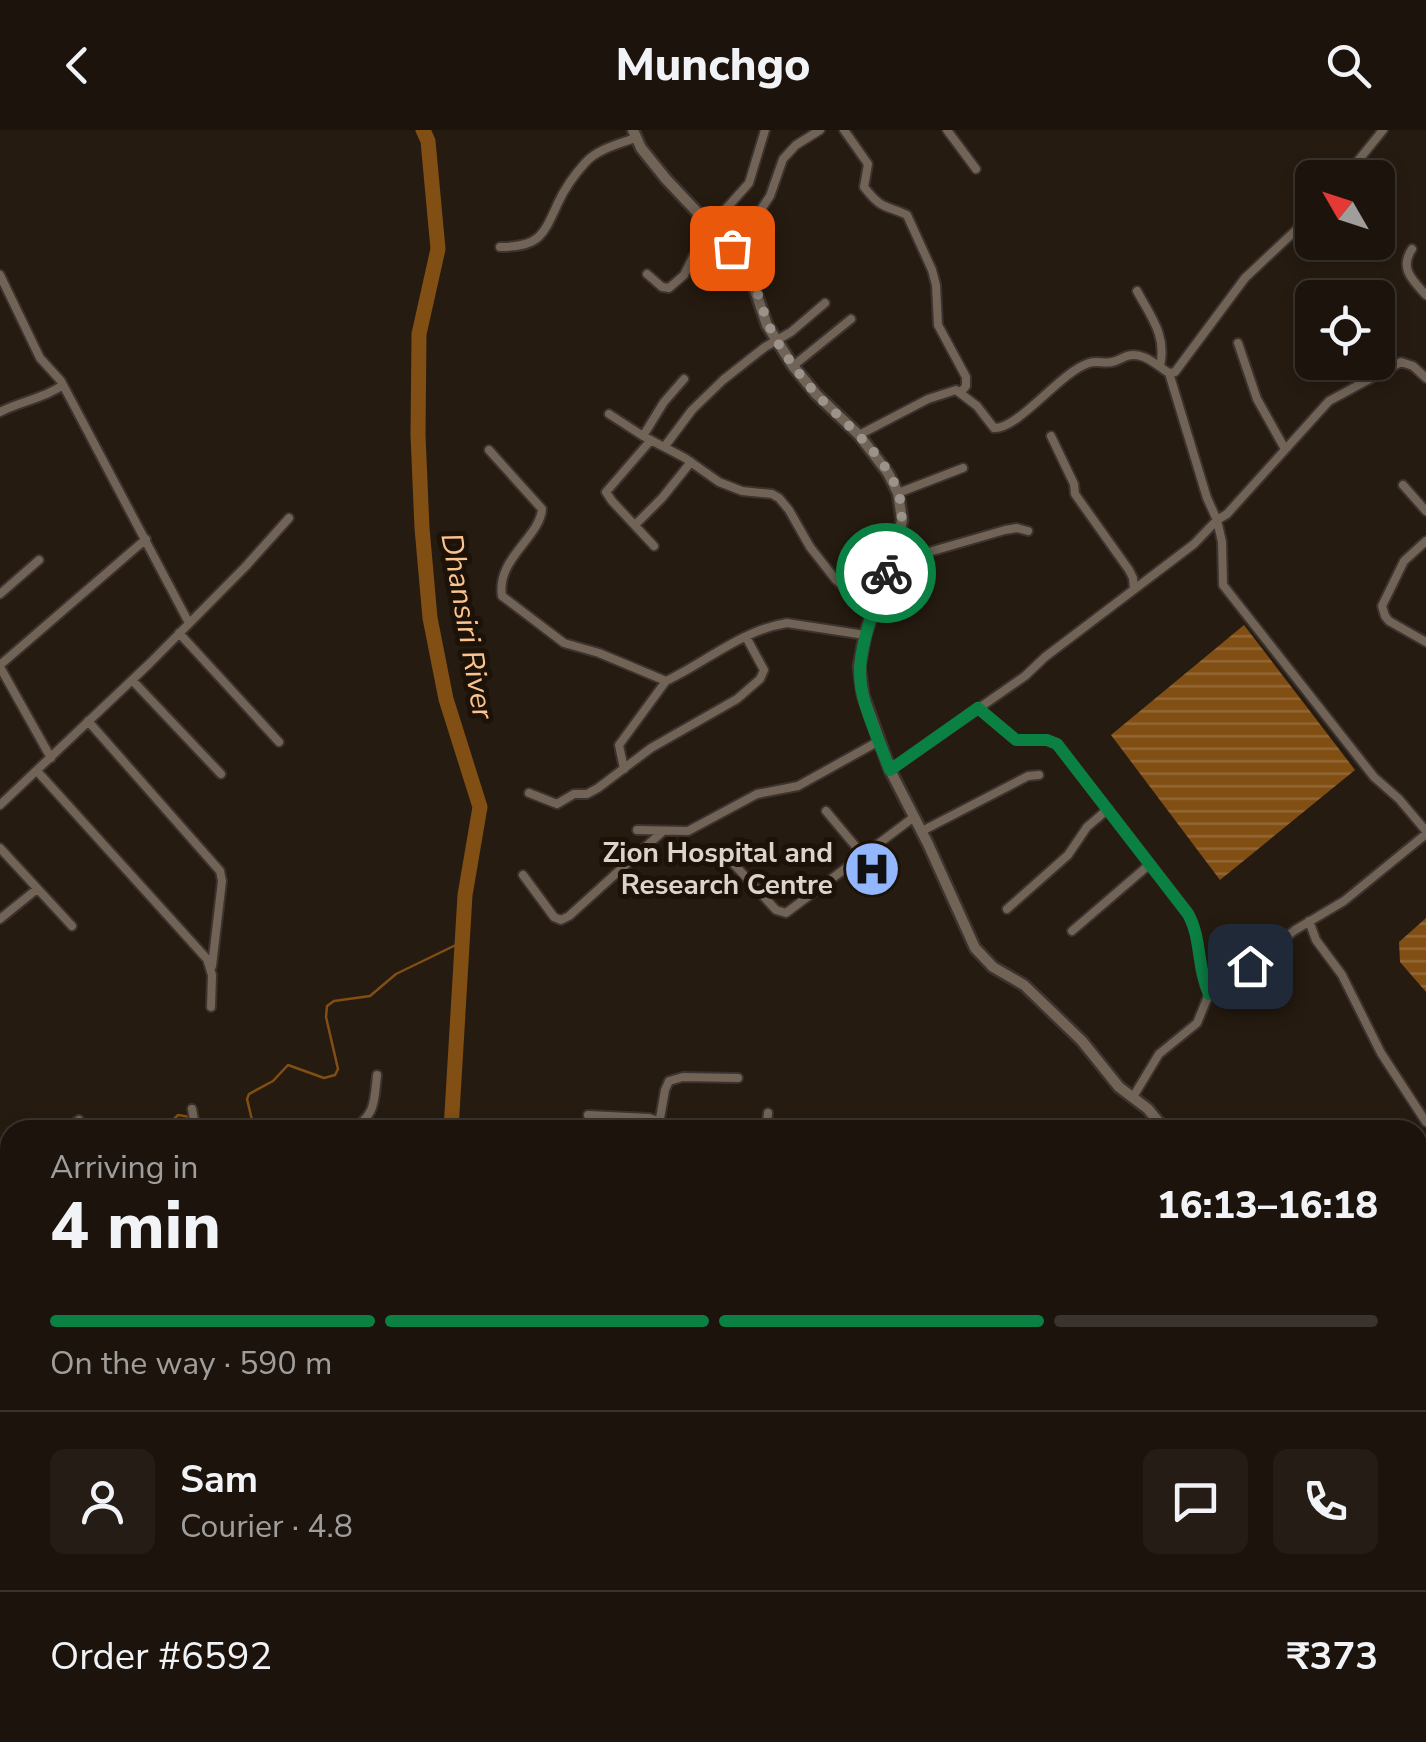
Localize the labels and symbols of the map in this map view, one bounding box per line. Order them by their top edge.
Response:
north arrow [1295,160,1395,260]
pin [690,206,775,291]
courier [836,523,936,623]
water label: Dhansiri River [430,530,504,723]
place label: Zion Hospital and Research Centre [602,834,833,904]
hospital icon: Zion Hospital and Research Centre [842,839,902,899]
pin [1208,924,1293,1009]

